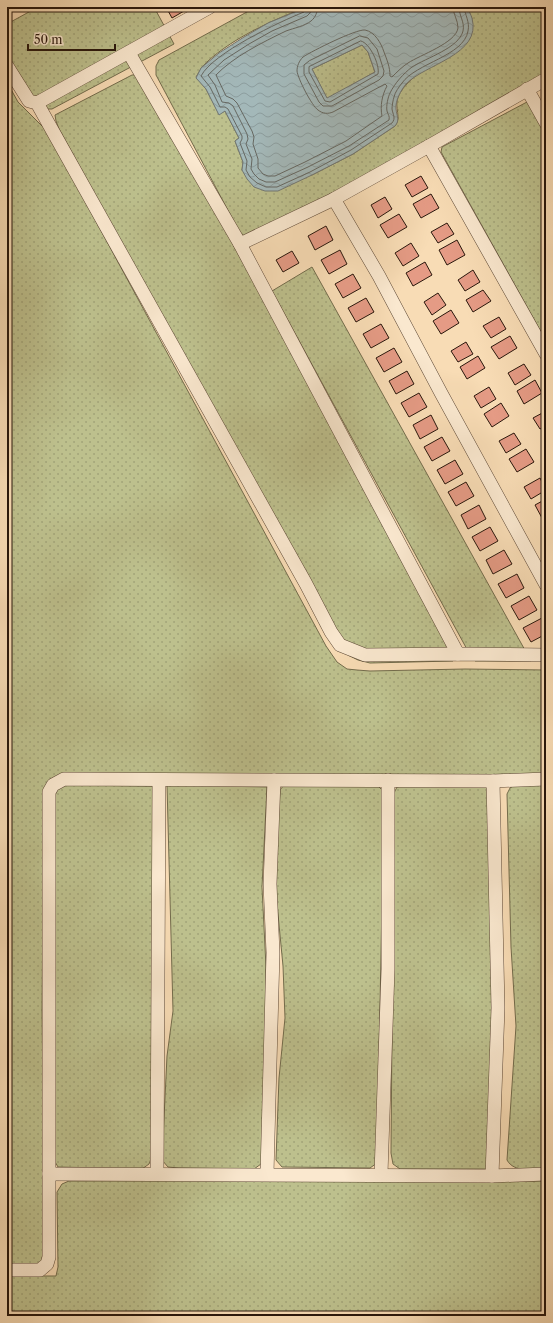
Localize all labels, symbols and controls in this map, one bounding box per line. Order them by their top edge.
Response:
scale bar [28,26,115,52]
text: 50 m [34,32,63,47]

